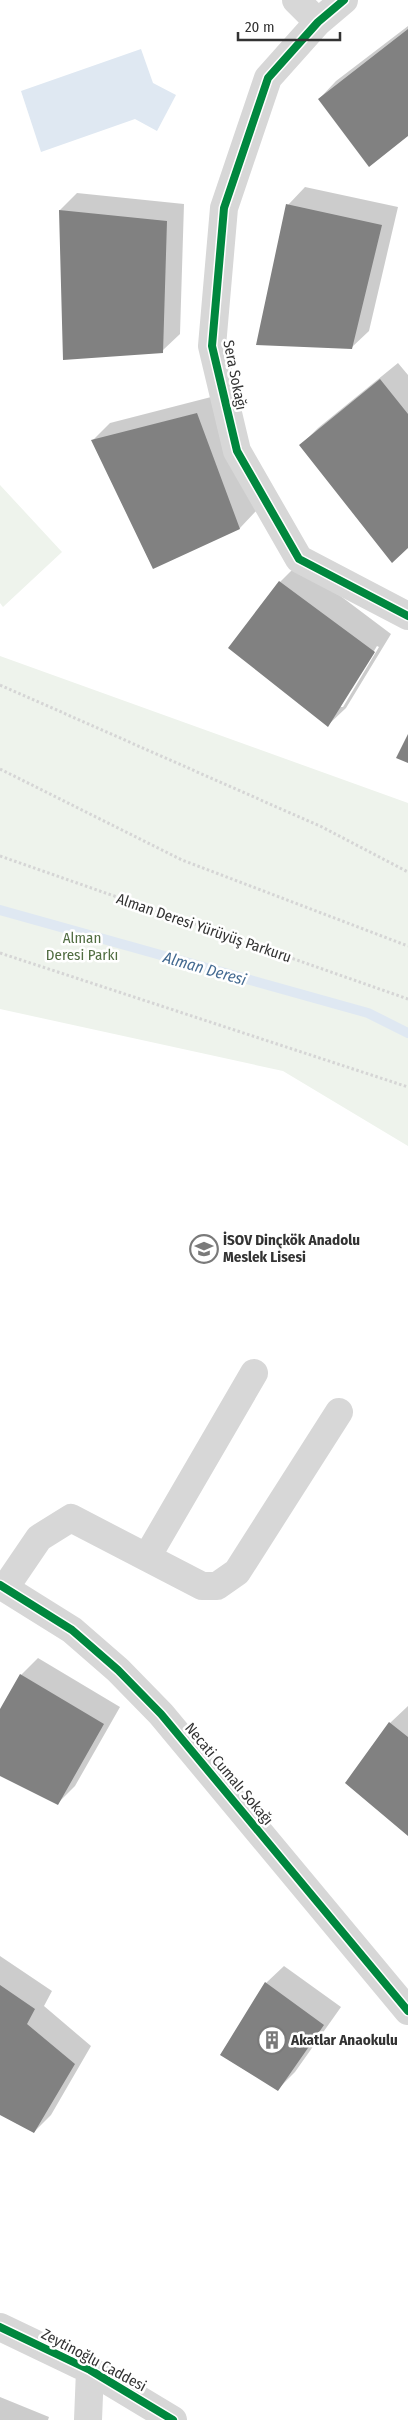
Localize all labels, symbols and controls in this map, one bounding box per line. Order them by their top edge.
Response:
scale bar [238,10,340,42]
text: 20 m [245,18,275,36]
street label: Sera Sokağı [219,339,251,411]
street label: Alman Deresi Yürüyüş Parkuru [114,890,294,966]
park label: Alman Deresi Parkı [46,929,118,964]
water label: Alman Deresi [160,947,249,989]
place label: İSOV Dinçkök Anadolu Meslek Lisesi [223,1231,360,1266]
school or university icon: İSOV Dinçkök Anadolu Meslek Lisesi [189,1234,219,1264]
street label: Necati Cumalı Sokağı [181,1719,277,1829]
building icon: Akatlar Anaokulu [257,2025,287,2055]
place label: Akatlar Anaokulu [290,2031,398,2049]
street label: Zeytinoğlu Caddesi [38,2325,150,2395]

